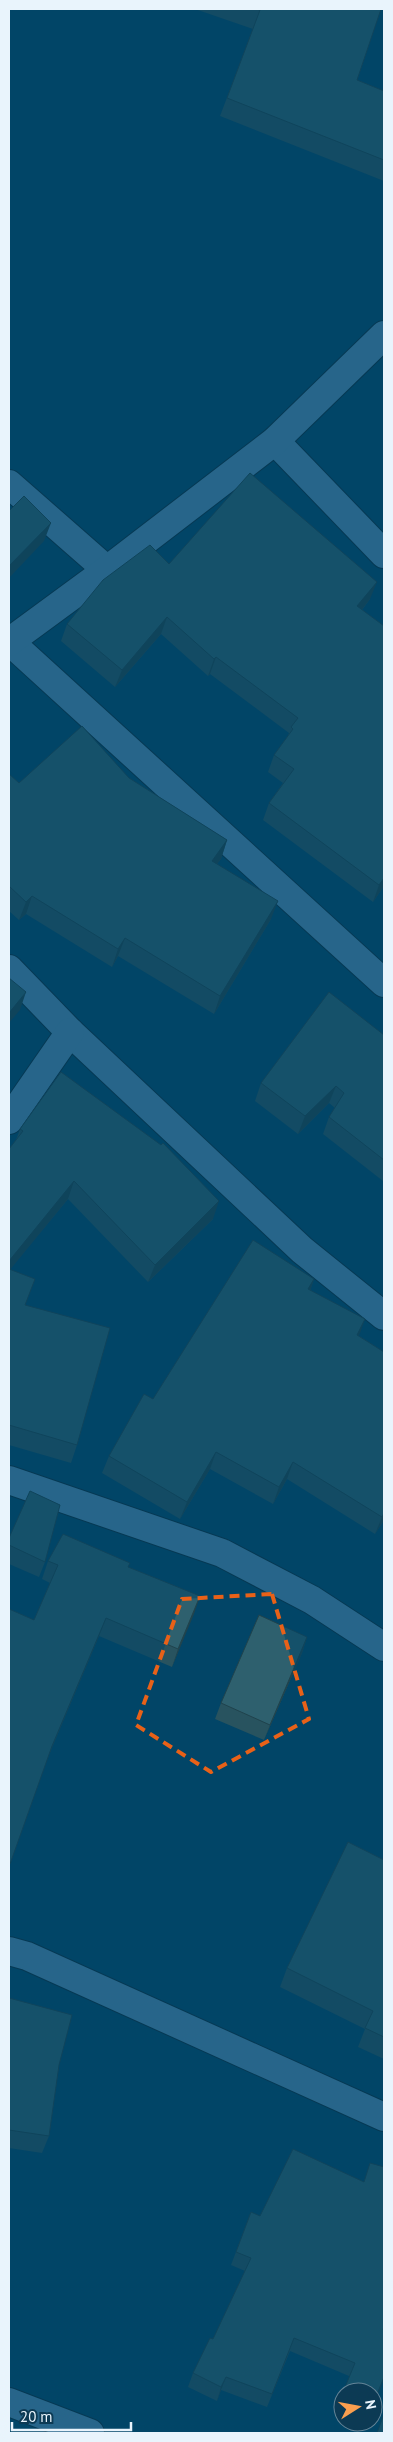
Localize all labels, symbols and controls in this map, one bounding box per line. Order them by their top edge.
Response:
north arrow [333,2382,383,2432]
text: N [361,2398,380,2411]
scale bar [12,2400,131,2432]
text: 20 m [20,2407,53,2426]

